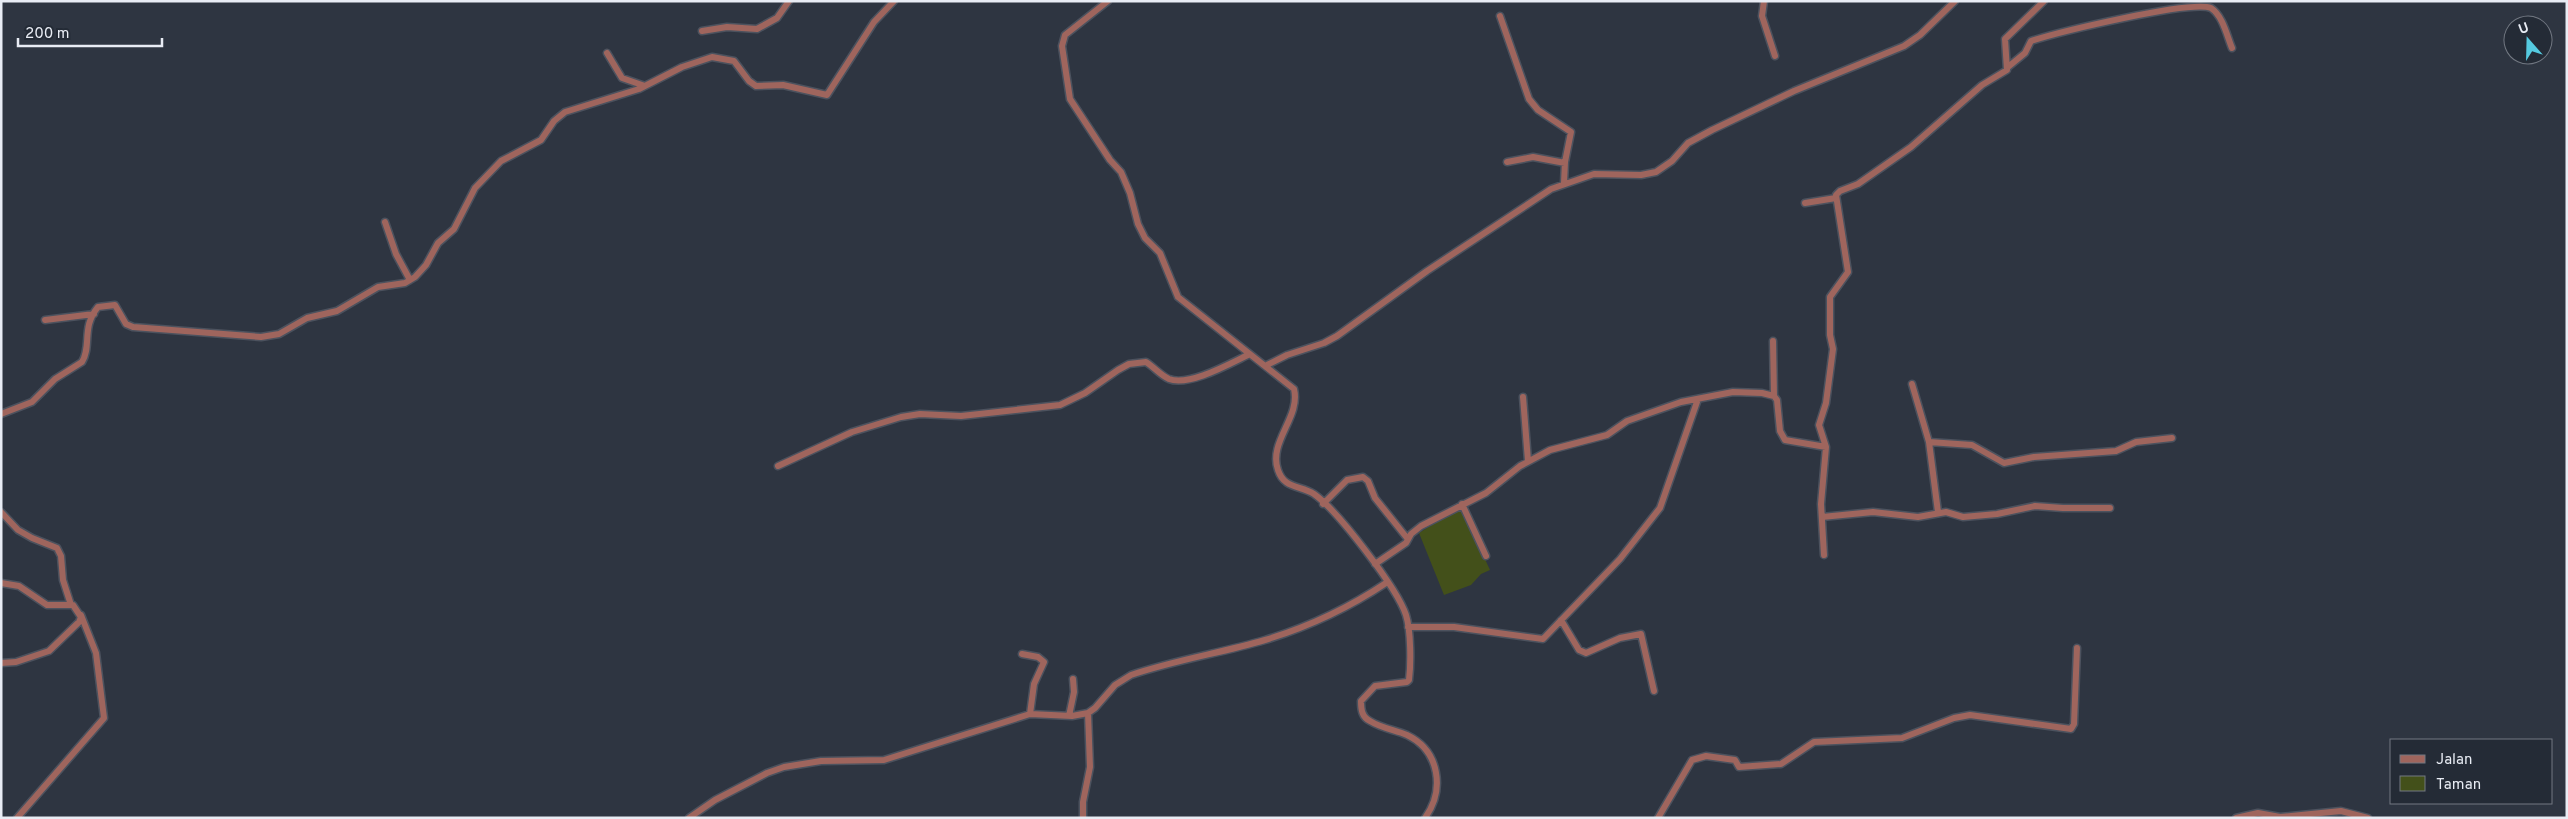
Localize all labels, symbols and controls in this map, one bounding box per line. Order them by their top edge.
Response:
scale bar [18,15,161,47]
north arrow [2503,15,2553,65]
text: U [2516,20,2532,39]
text: 200 m [25,25,70,44]
legend [2390,739,2553,804]
text: Jalan [2436,751,2473,770]
text: Taman [2436,776,2481,795]

